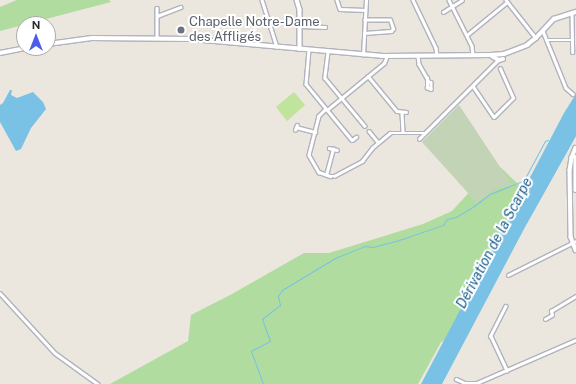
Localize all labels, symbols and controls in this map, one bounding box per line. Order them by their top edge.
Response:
place label: Chapelle Notre-Dame des Affligés [189,15,320,46]
north arrow [16,16,56,56]
text: N [32,19,40,31]
marker: Chapelle Notre-Dame des Affligés [176,25,186,35]
water label: Dérivation de la Scarpe [452,175,536,311]

